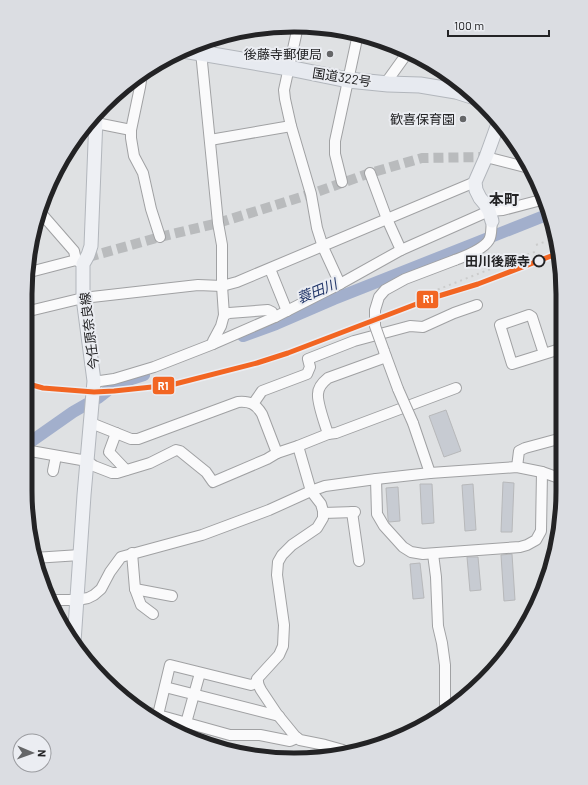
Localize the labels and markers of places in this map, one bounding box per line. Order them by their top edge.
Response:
place label: 後藤寺郵便局 [244,46,322,62]
marker: 後藤寺郵便局 [325,49,335,59]
place label: 歓喜保育園 [390,111,455,127]
marker: 歓喜保育園 [458,114,468,124]
place label: 田川後藤寺 [465,253,530,269]
marker: 田川後藤寺 [532,254,546,268]

